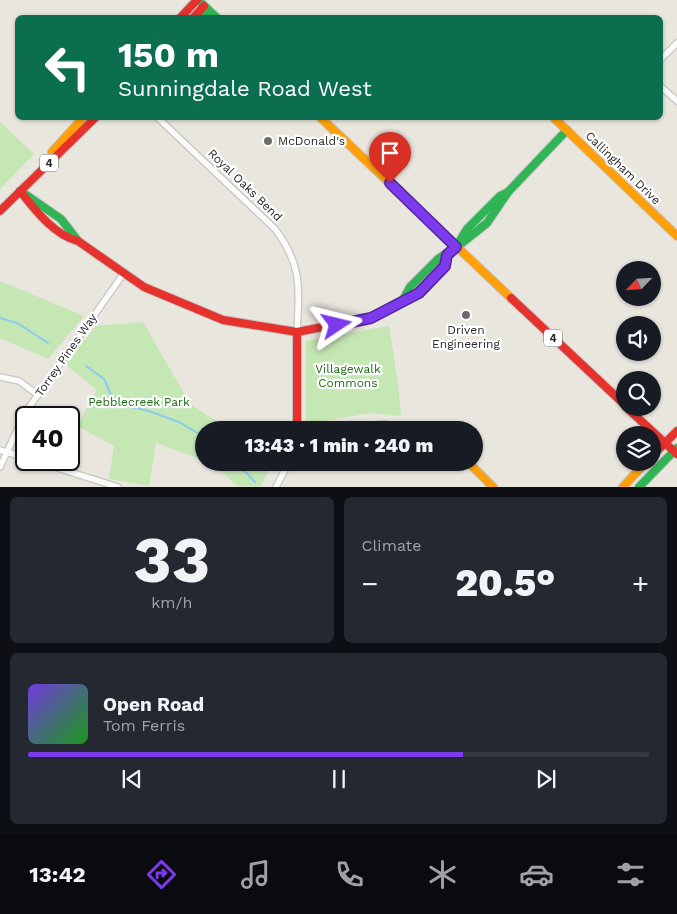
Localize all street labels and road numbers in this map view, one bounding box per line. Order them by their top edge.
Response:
street label: Callingham Drive [583,129,664,207]
street label: Royal Oaks Bend [205,146,285,224]
road number: 4 [40,154,58,172]
street label: Torrey Pines Way [32,310,100,399]
road number: 4 [544,329,562,346]

